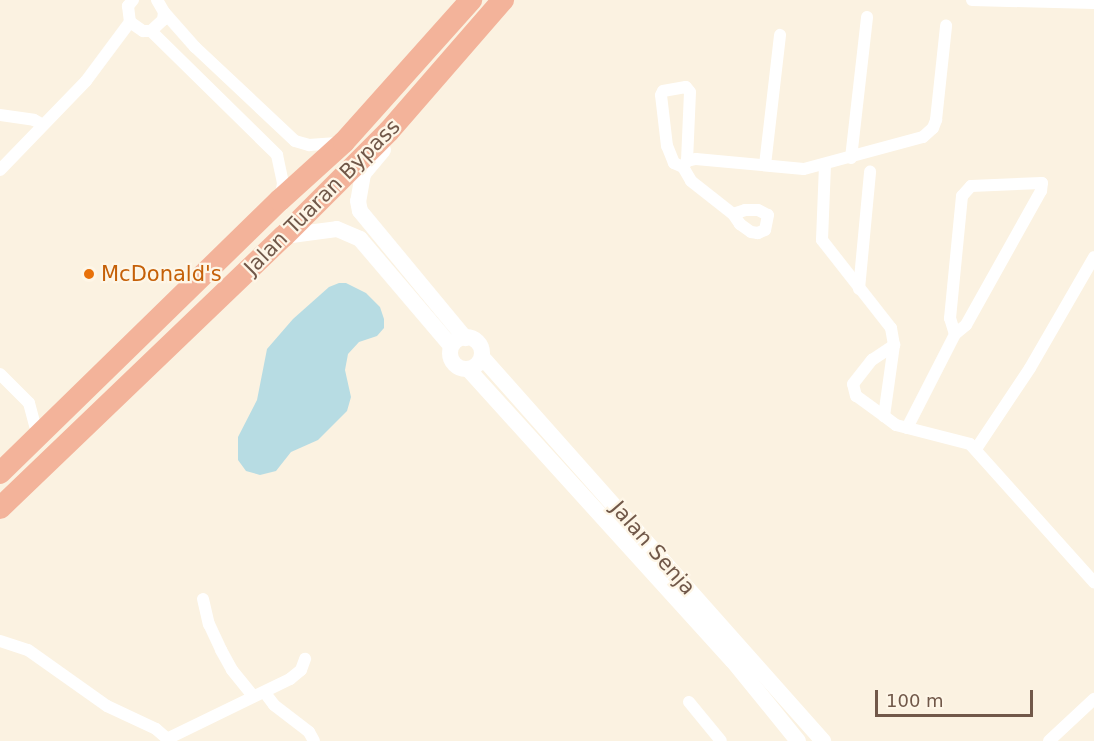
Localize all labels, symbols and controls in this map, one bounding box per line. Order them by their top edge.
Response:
street label: Jalan Tuaran Bypass [239,114,405,280]
place label: McDonald's [101,261,222,287]
marker: McDonald's [82,267,96,281]
street label: Jalan Senja [605,496,701,600]
scale bar [878,678,1036,716]
text: 100 m [886,690,944,711]

